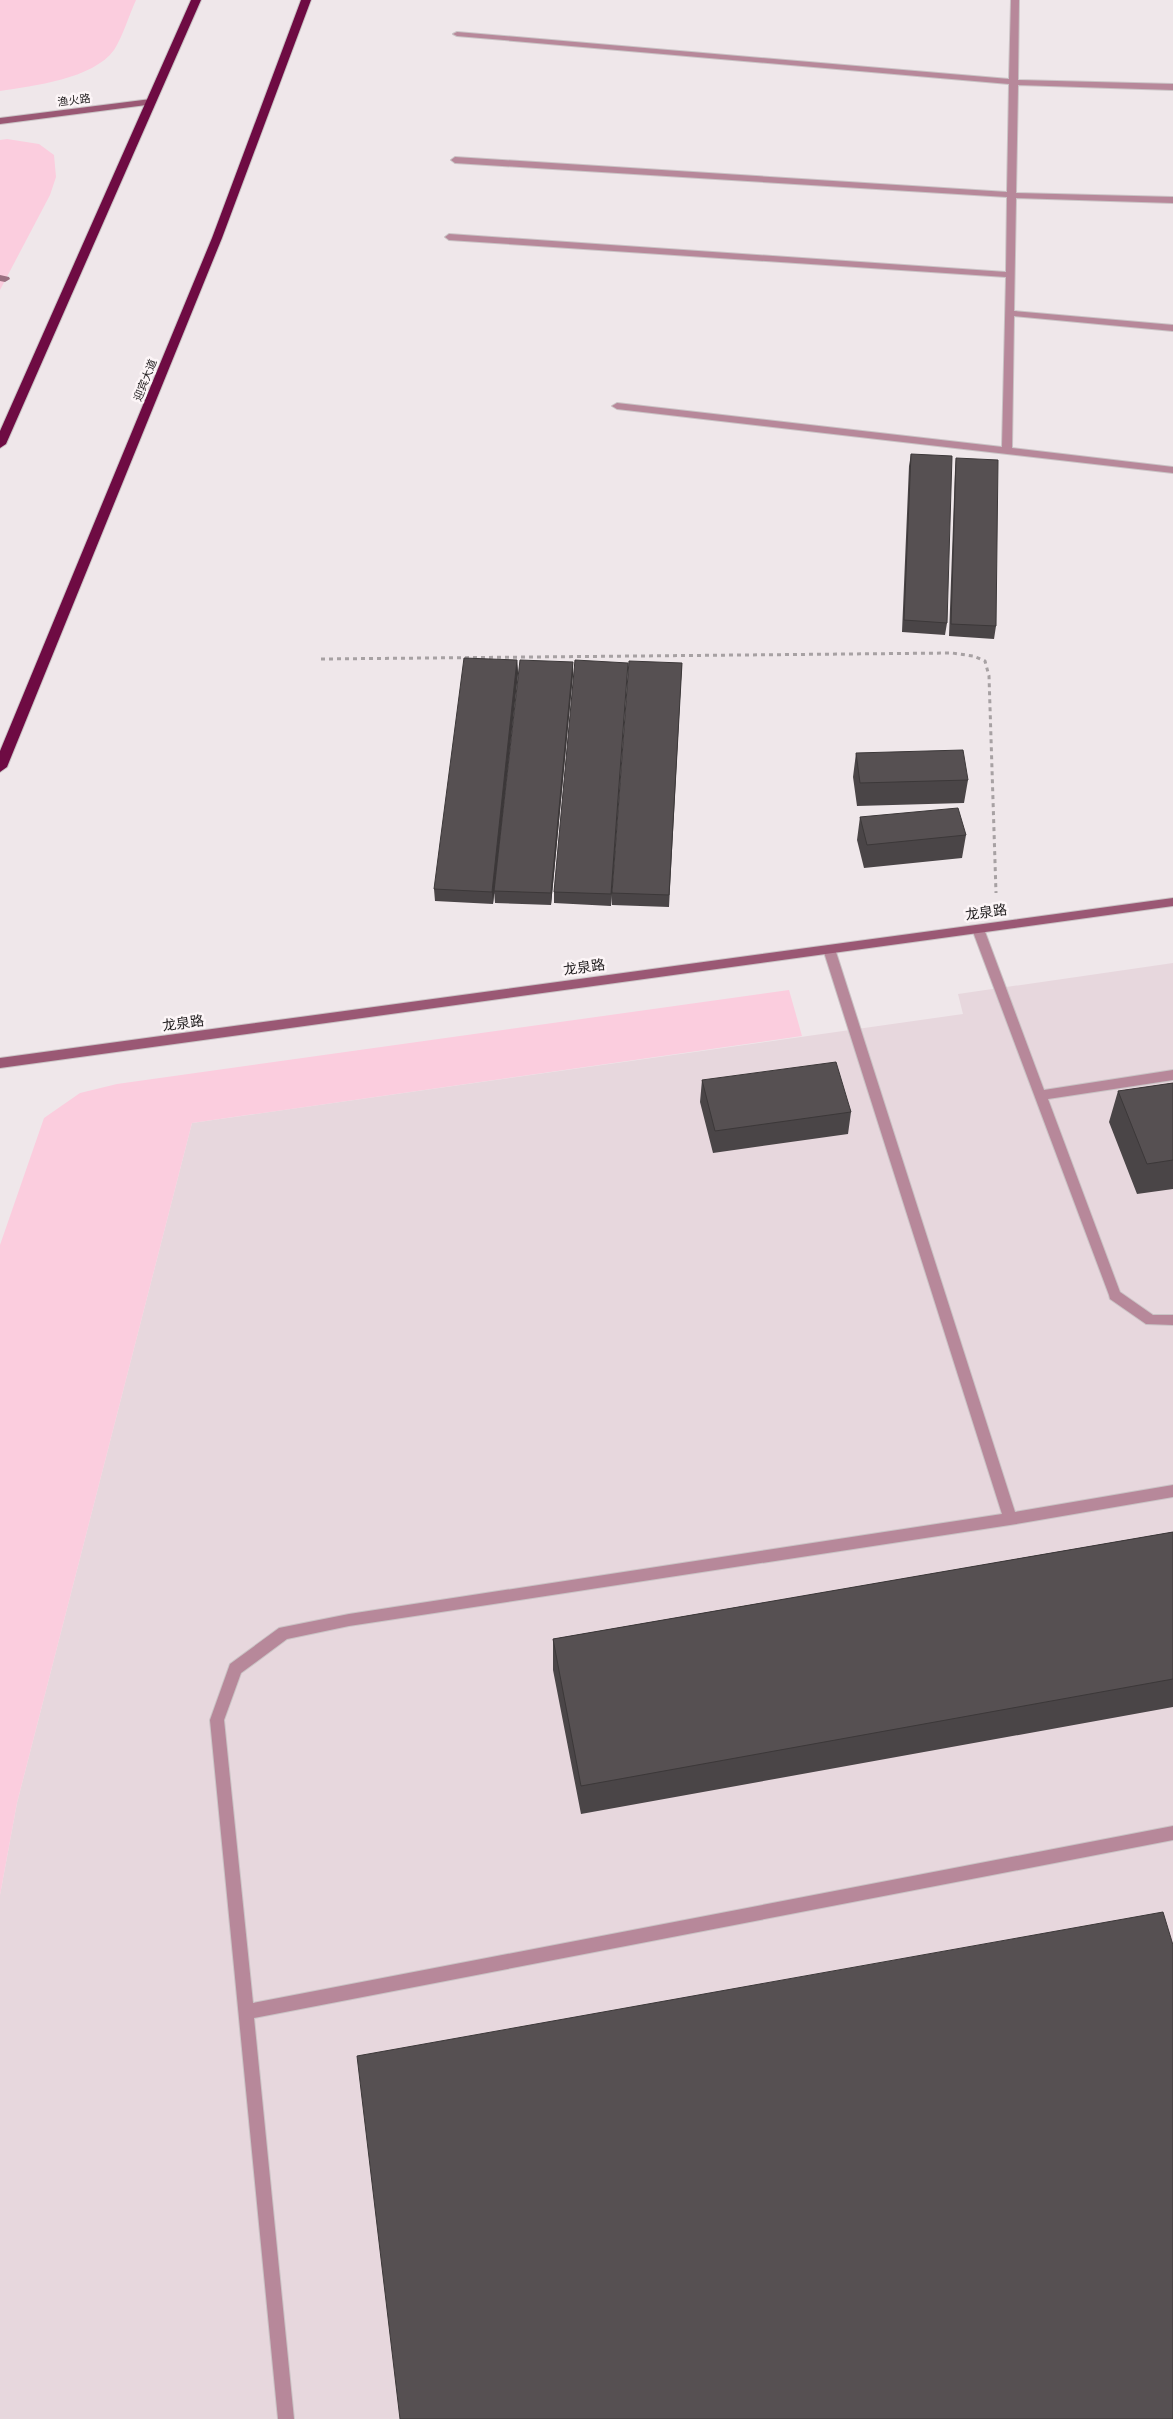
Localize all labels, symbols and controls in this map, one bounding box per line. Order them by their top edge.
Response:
street label: 渔火路 [57,91,91,109]
street label: 迎宾大道 [130,357,160,403]
street label: 龙泉路 [964,900,1008,924]
street label: 龙泉路 [562,955,606,979]
street label: 龙泉路 [161,1011,205,1035]

